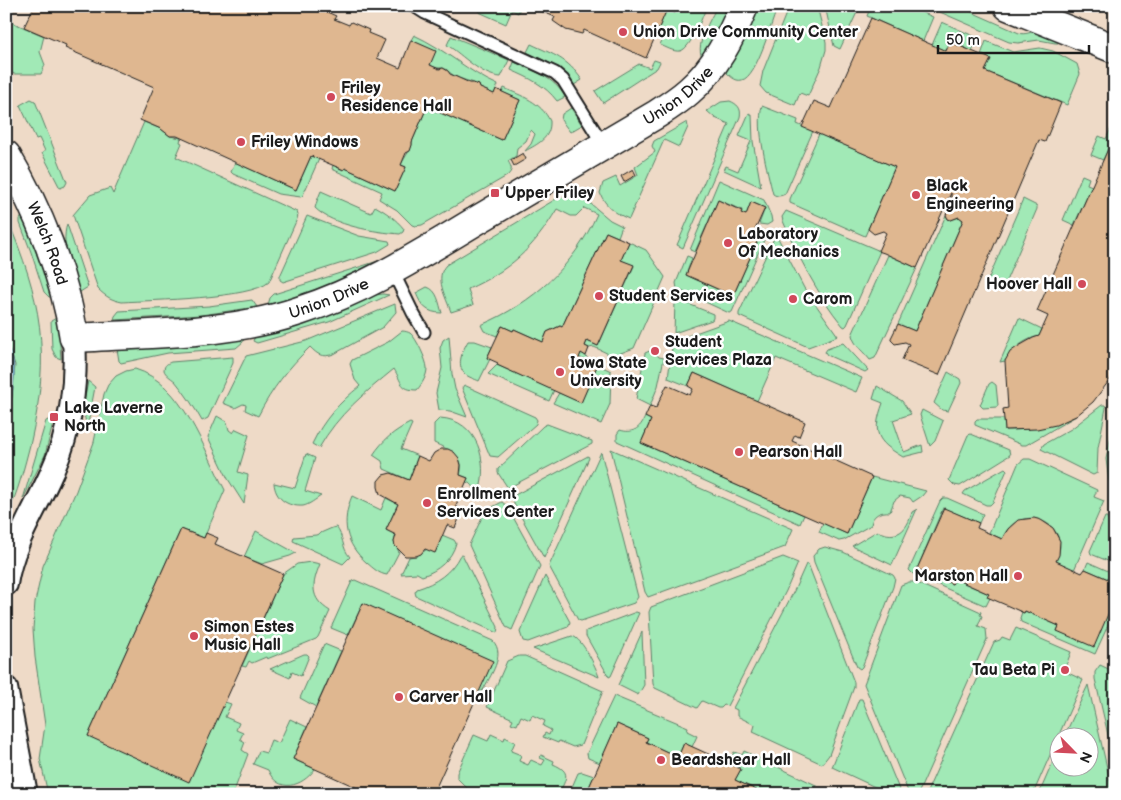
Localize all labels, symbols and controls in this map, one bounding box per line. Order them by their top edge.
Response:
scale bar [938,22,1090,54]
place label: Union Drive Community Center [633,23,859,42]
marker: Union Drive Community Center [617,26,629,38]
text: 50 m [946,31,980,50]
street label: Union Drive [640,62,718,129]
place label: Friley Residence Hall [341,79,452,116]
marker: Friley Residence Hall [325,91,337,103]
place label: Friley Windows [251,133,358,152]
marker: Friley Windows [235,136,247,148]
place label: Black Engineering [926,177,1014,214]
place label: Upper Friley [505,184,595,203]
marker: Upper Friley [489,187,501,199]
marker: Black Engineering [910,189,922,201]
street label: Welch Road [23,199,72,287]
place label: Laboratory Of Mechanics [738,225,839,262]
marker: Laboratory Of Mechanics [722,237,734,249]
street label: Union Drive [287,274,373,323]
place label: Hoover Hall [986,275,1072,294]
marker: Hoover Hall [1076,278,1088,290]
place label: Student Services [609,287,733,306]
marker: Student Services [593,290,605,302]
place label: Carom [803,290,852,309]
marker: Carom [787,293,799,305]
place label: Student Services Plaza [665,333,772,370]
marker: Student Services Plaza [649,345,661,357]
place label: Iowa State University [570,354,647,391]
marker: Iowa State University [554,366,566,378]
place label: Lake Laverne North [64,399,163,436]
marker: Lake Laverne North [48,411,60,423]
place label: Pearson Hall [749,443,842,462]
marker: Pearson Hall [733,446,745,458]
place label: Enrollment Services Center [437,485,555,522]
marker: Enrollment Services Center [421,497,433,509]
place label: Marston Hall [914,567,1008,586]
marker: Marston Hall [1012,570,1024,582]
place label: Simon Estes Music Hall [204,618,294,655]
marker: Simon Estes Music Hall [188,630,200,642]
place label: Tau Beta Pi [972,661,1055,680]
marker: Tau Beta Pi [1059,664,1071,676]
place label: Carver Hall [409,688,492,707]
marker: Carver Hall [393,691,405,703]
north arrow [1048,728,1098,778]
text: N [1076,749,1095,765]
place label: Beardshear Hall [671,751,791,770]
marker: Beardshear Hall [655,754,667,766]

